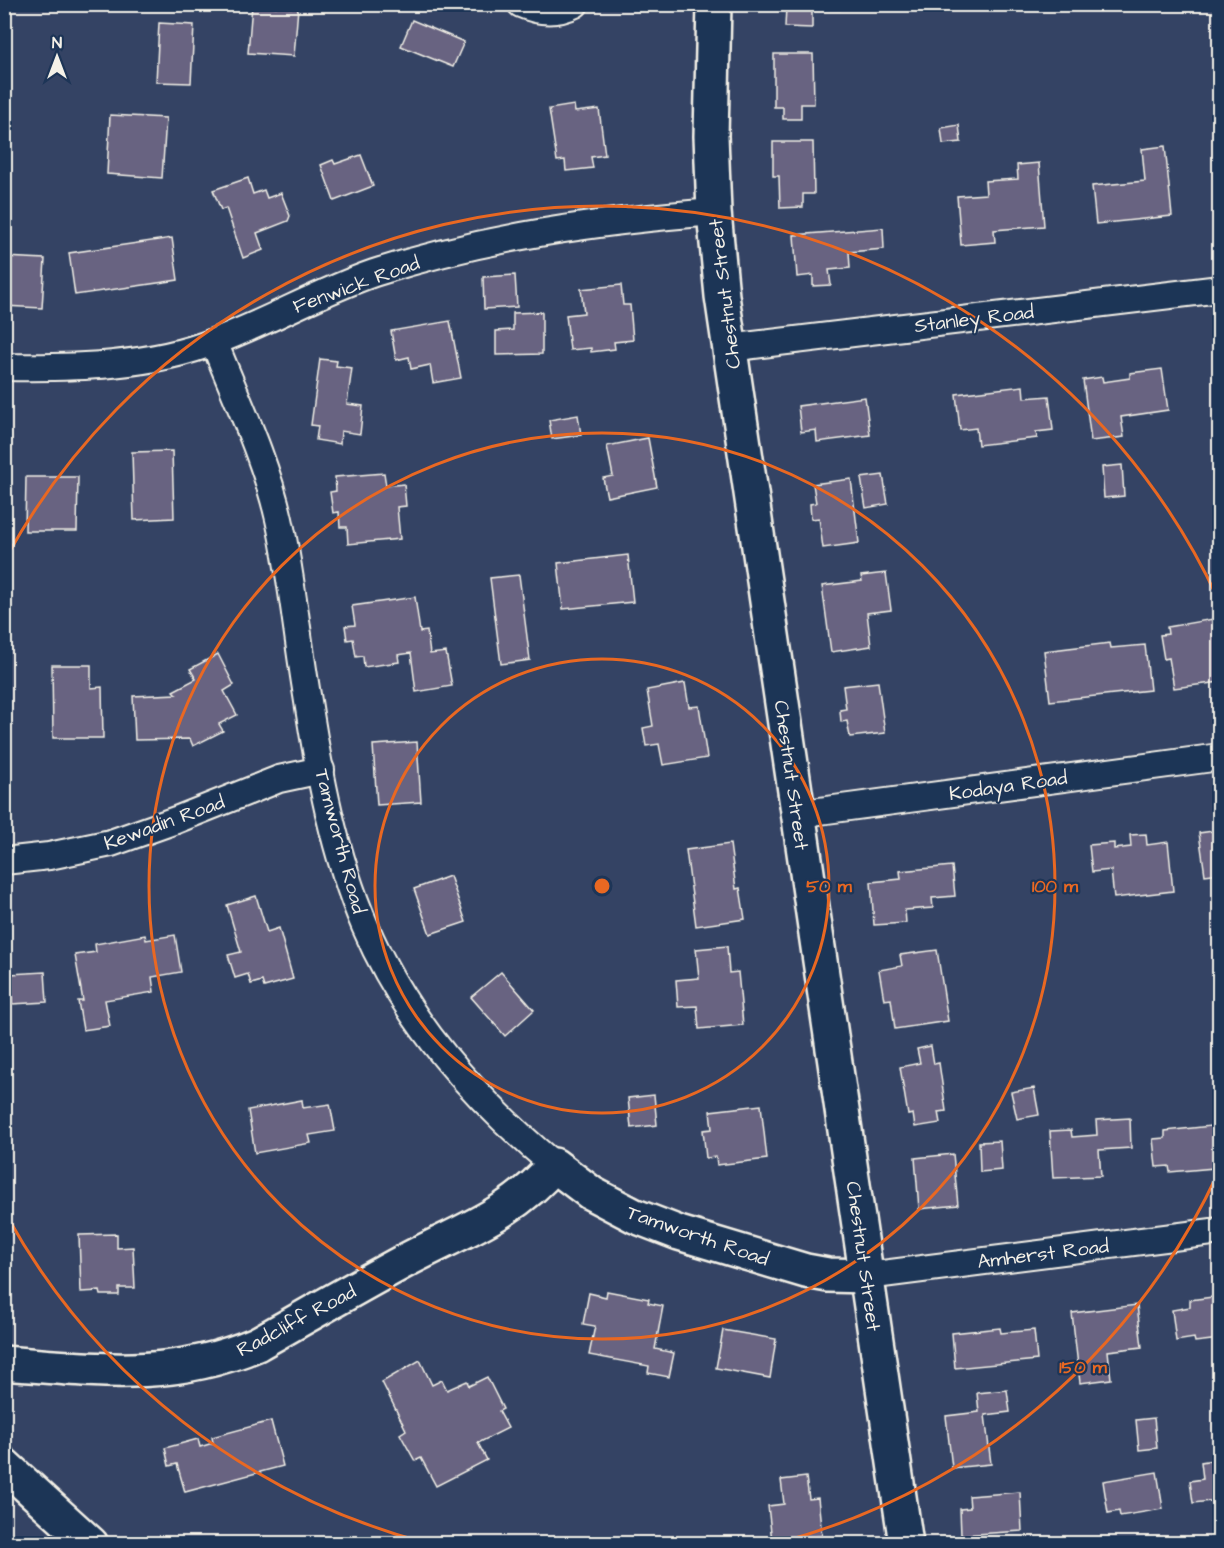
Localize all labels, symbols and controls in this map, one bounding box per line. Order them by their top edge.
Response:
north arrow [27,27,87,87]
text: N [52,32,62,54]
street label: Chestnut Street [702,217,748,371]
street label: Fenwick Road [289,249,424,321]
street label: Stanley Road [913,298,1036,341]
street label: Chestnut Street [767,698,815,852]
street label: Kodaya Road [947,764,1069,809]
street label: Tamworth Road [307,766,373,917]
street label: Kewadin Road [100,788,229,858]
text: 50 m [806,874,853,899]
text: 100 m [1032,874,1079,899]
centre of rings [592,876,612,896]
street label: Chestnut Street [839,1179,887,1333]
street label: Tamworth Road [623,1199,772,1273]
street label: Amherst Road [976,1232,1110,1276]
street label: Radcliff Road [232,1278,361,1364]
text: 150 m [1059,1355,1108,1380]

